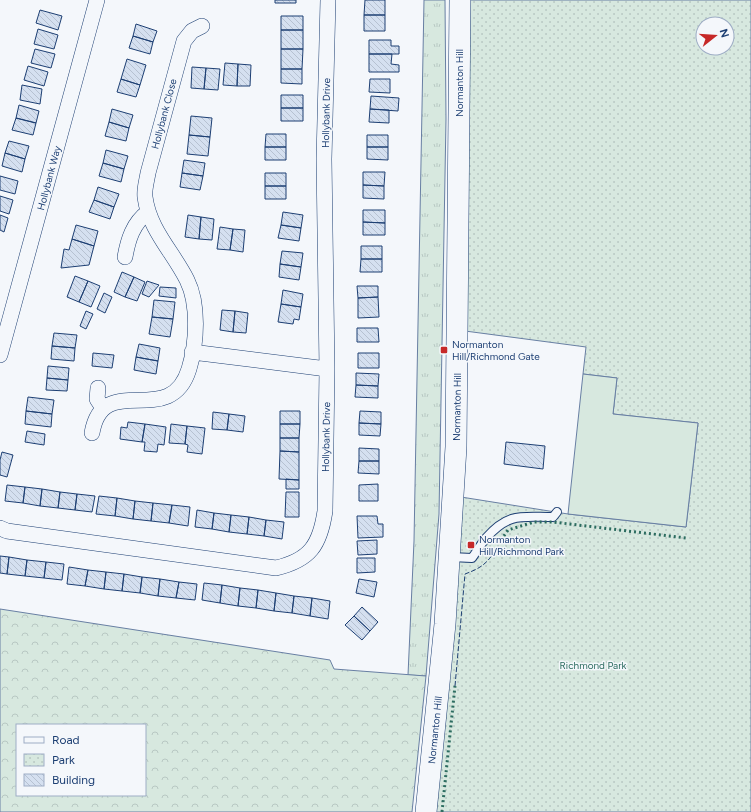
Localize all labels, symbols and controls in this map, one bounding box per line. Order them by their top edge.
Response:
north arrow [695,16,735,56]
text: N [717,27,732,39]
street label: Normanton Hill [453,49,466,117]
street label: Hollybank Close [148,77,180,151]
street label: Hollybank Drive [319,77,333,148]
street label: Hollybank Way [34,144,64,212]
place label: Normanton Hill/Richmond Gate [452,338,540,363]
marker: Normanton Hill/Richmond Gate [439,345,449,355]
street label: Normanton Hill [450,373,464,441]
street label: Hollybank Drive [319,401,333,472]
place label: Normanton Hill/Richmond Park [479,533,564,558]
marker: Normanton Hill/Richmond Park [466,540,476,550]
park label: Richmond Park [560,659,627,672]
street label: Normanton Hill [425,696,445,764]
legend [16,724,146,796]
text: Road [52,733,80,747]
text: Park [52,753,75,767]
text: Building [52,773,95,787]

